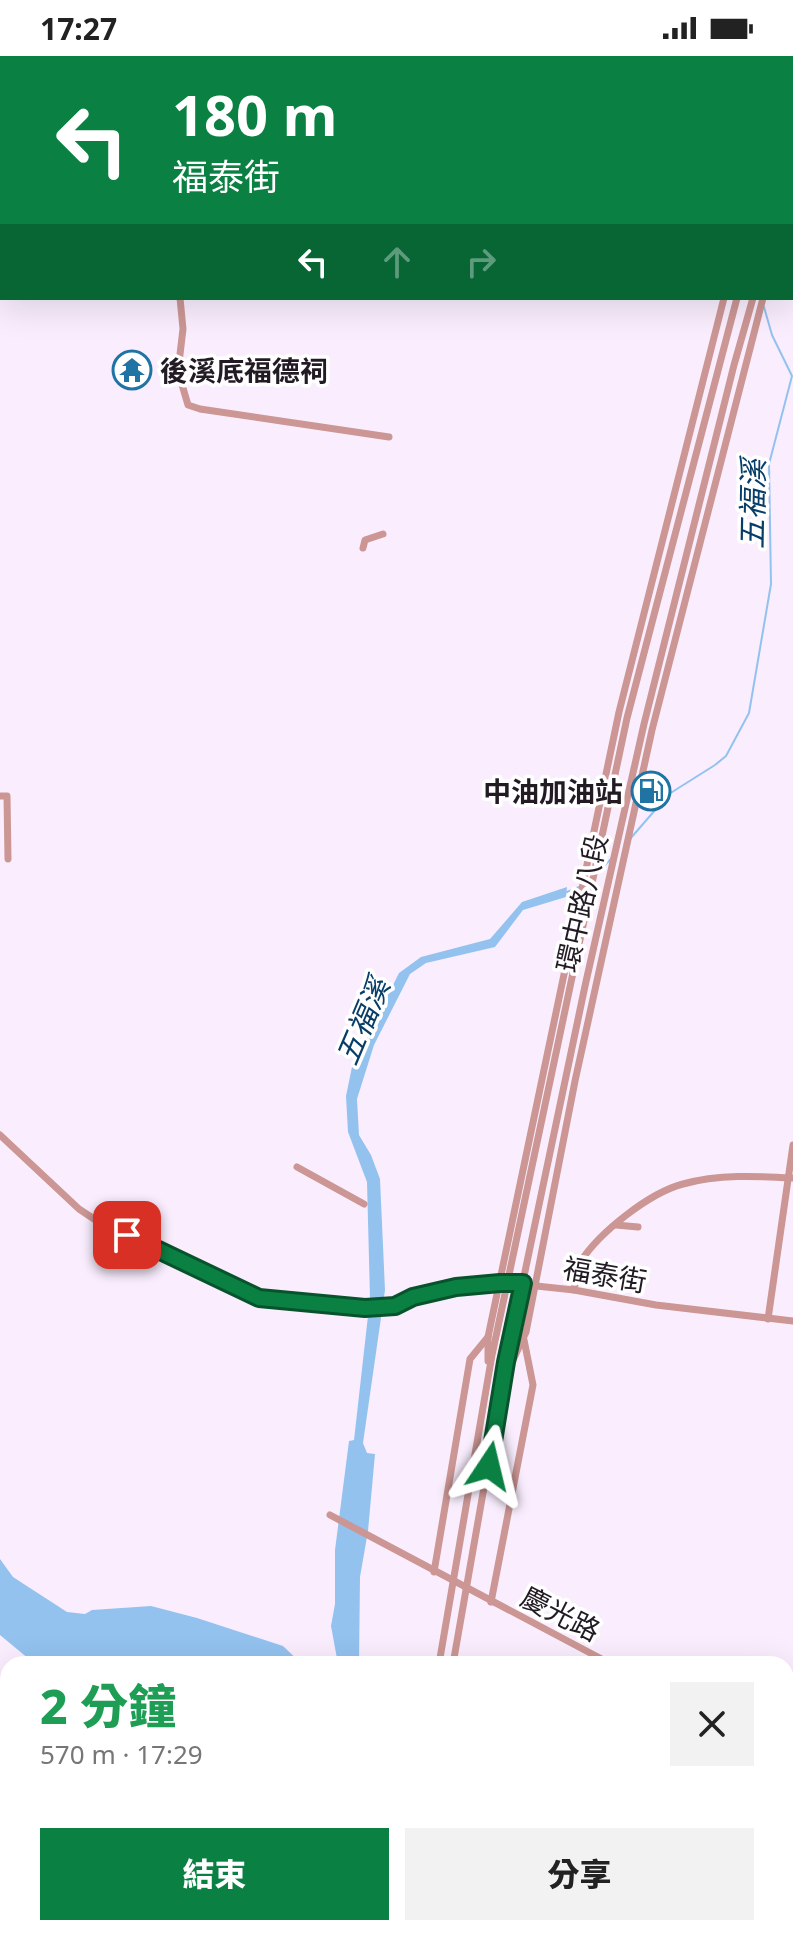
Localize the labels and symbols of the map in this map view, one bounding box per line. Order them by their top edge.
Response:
temple icon: 後溪底福德祠 [111,349,153,391]
place label: 後溪底福德祠 [160,351,328,389]
water label: 五福溪 [731,455,773,549]
fuel station icon: 中油加油站 [630,770,672,812]
place label: 中油加油站 [483,772,623,810]
street label: 環中路八段 [547,831,615,975]
water label: 五福溪 [326,968,400,1070]
pin [93,1201,161,1269]
street label: 福泰街 [560,1248,650,1300]
position arrow [447,1424,531,1508]
street label: 慶光路 [515,1577,607,1649]

